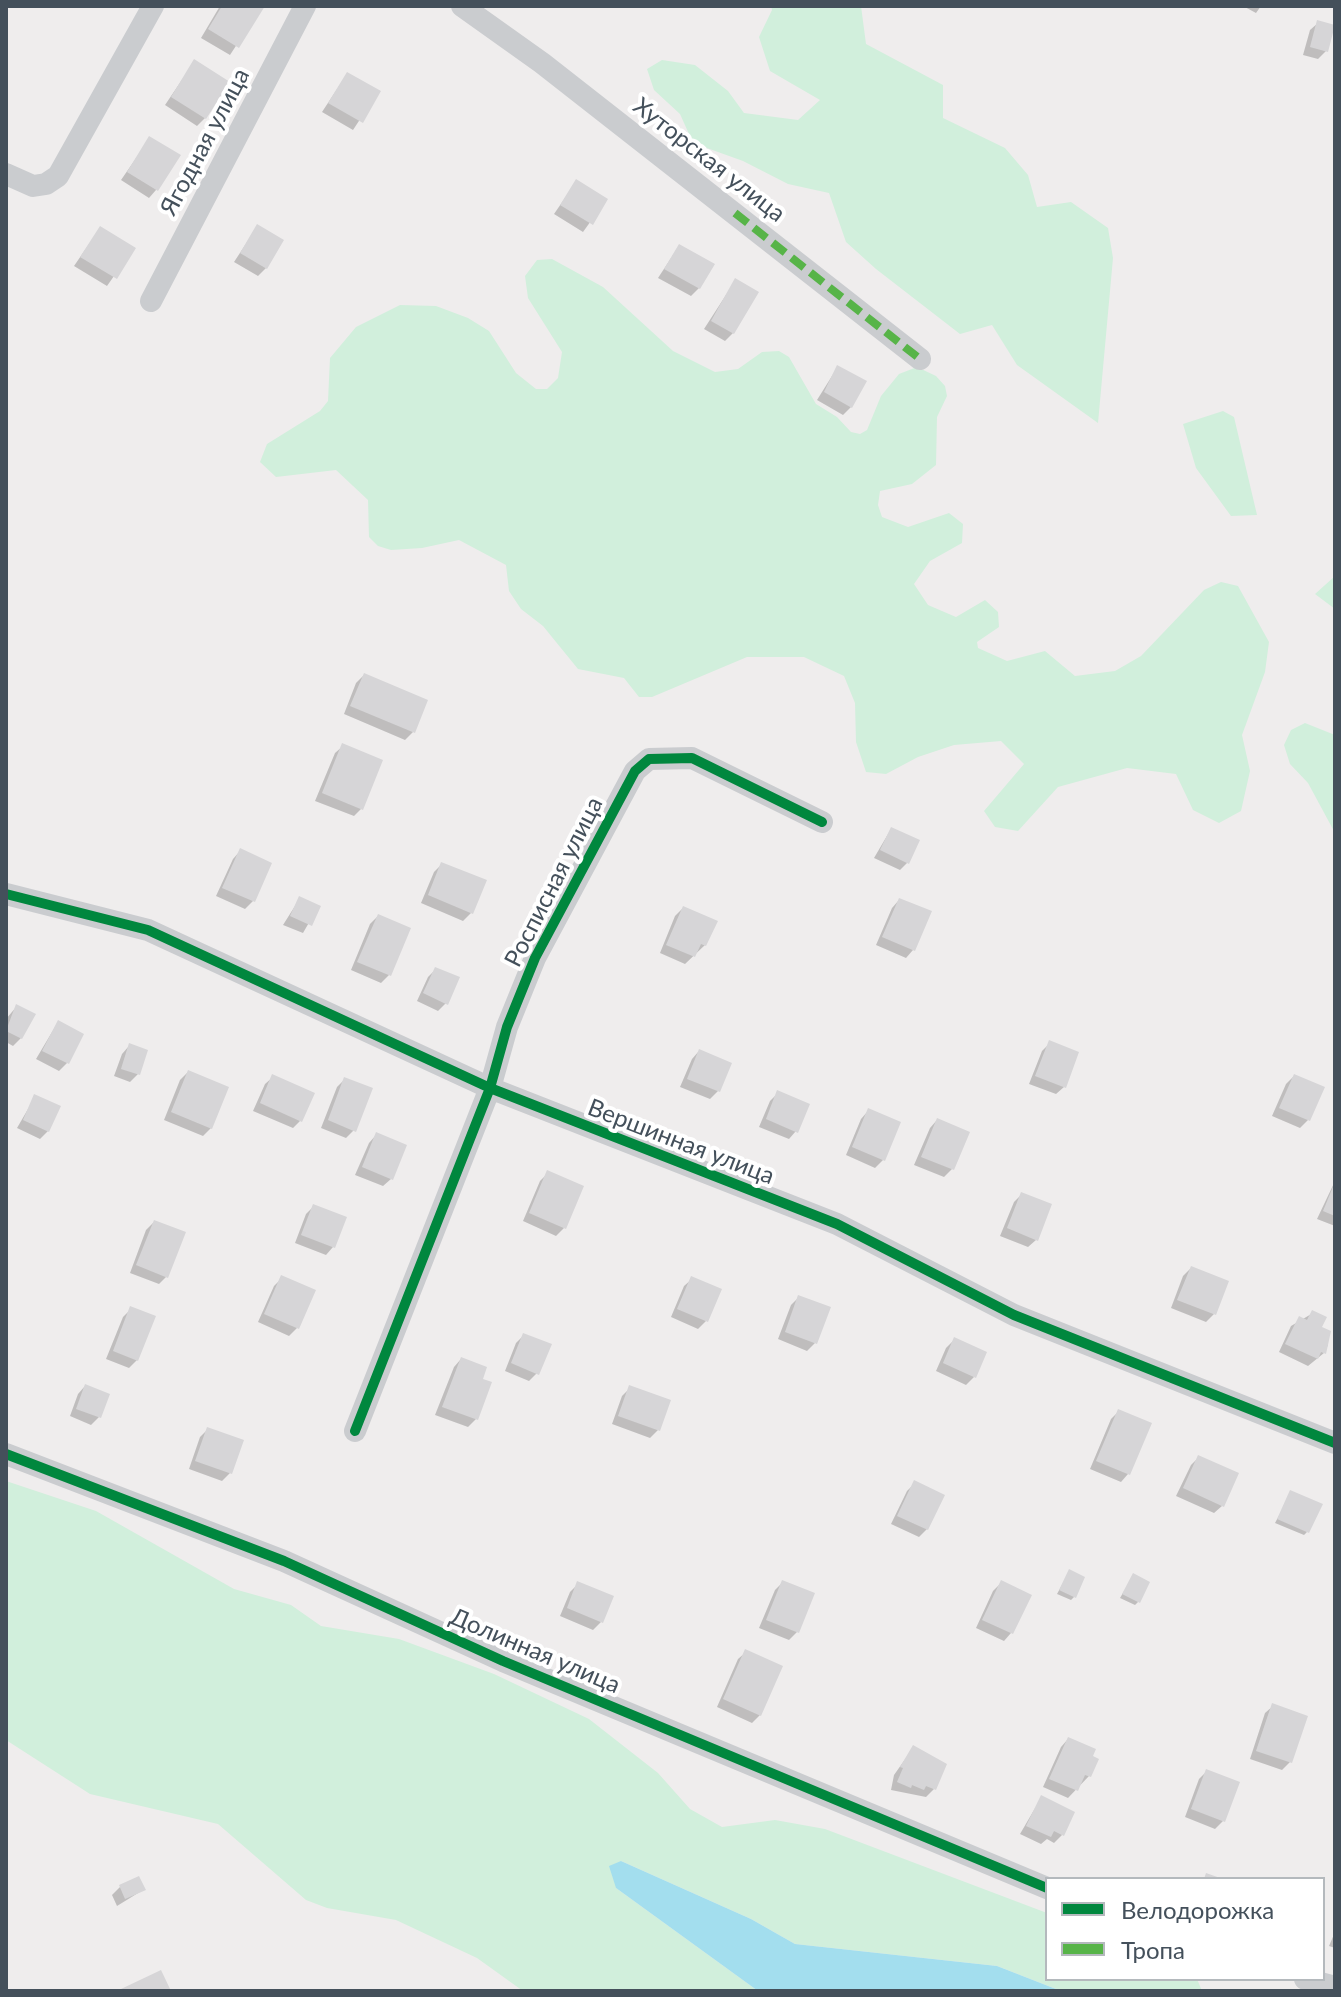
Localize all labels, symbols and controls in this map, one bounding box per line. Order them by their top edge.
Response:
street label: Ягодная улица [154,64,256,220]
street label: Хуторская улица [627,92,791,228]
street label: Росписная улица [499,792,609,972]
street label: Вершинная улица [584,1093,778,1191]
street label: Долинная улица [446,1602,624,1700]
legend [1045,1877,1325,1981]
text: Велодорожка [1121,1895,1274,1924]
text: Тропа [1121,1935,1185,1964]

